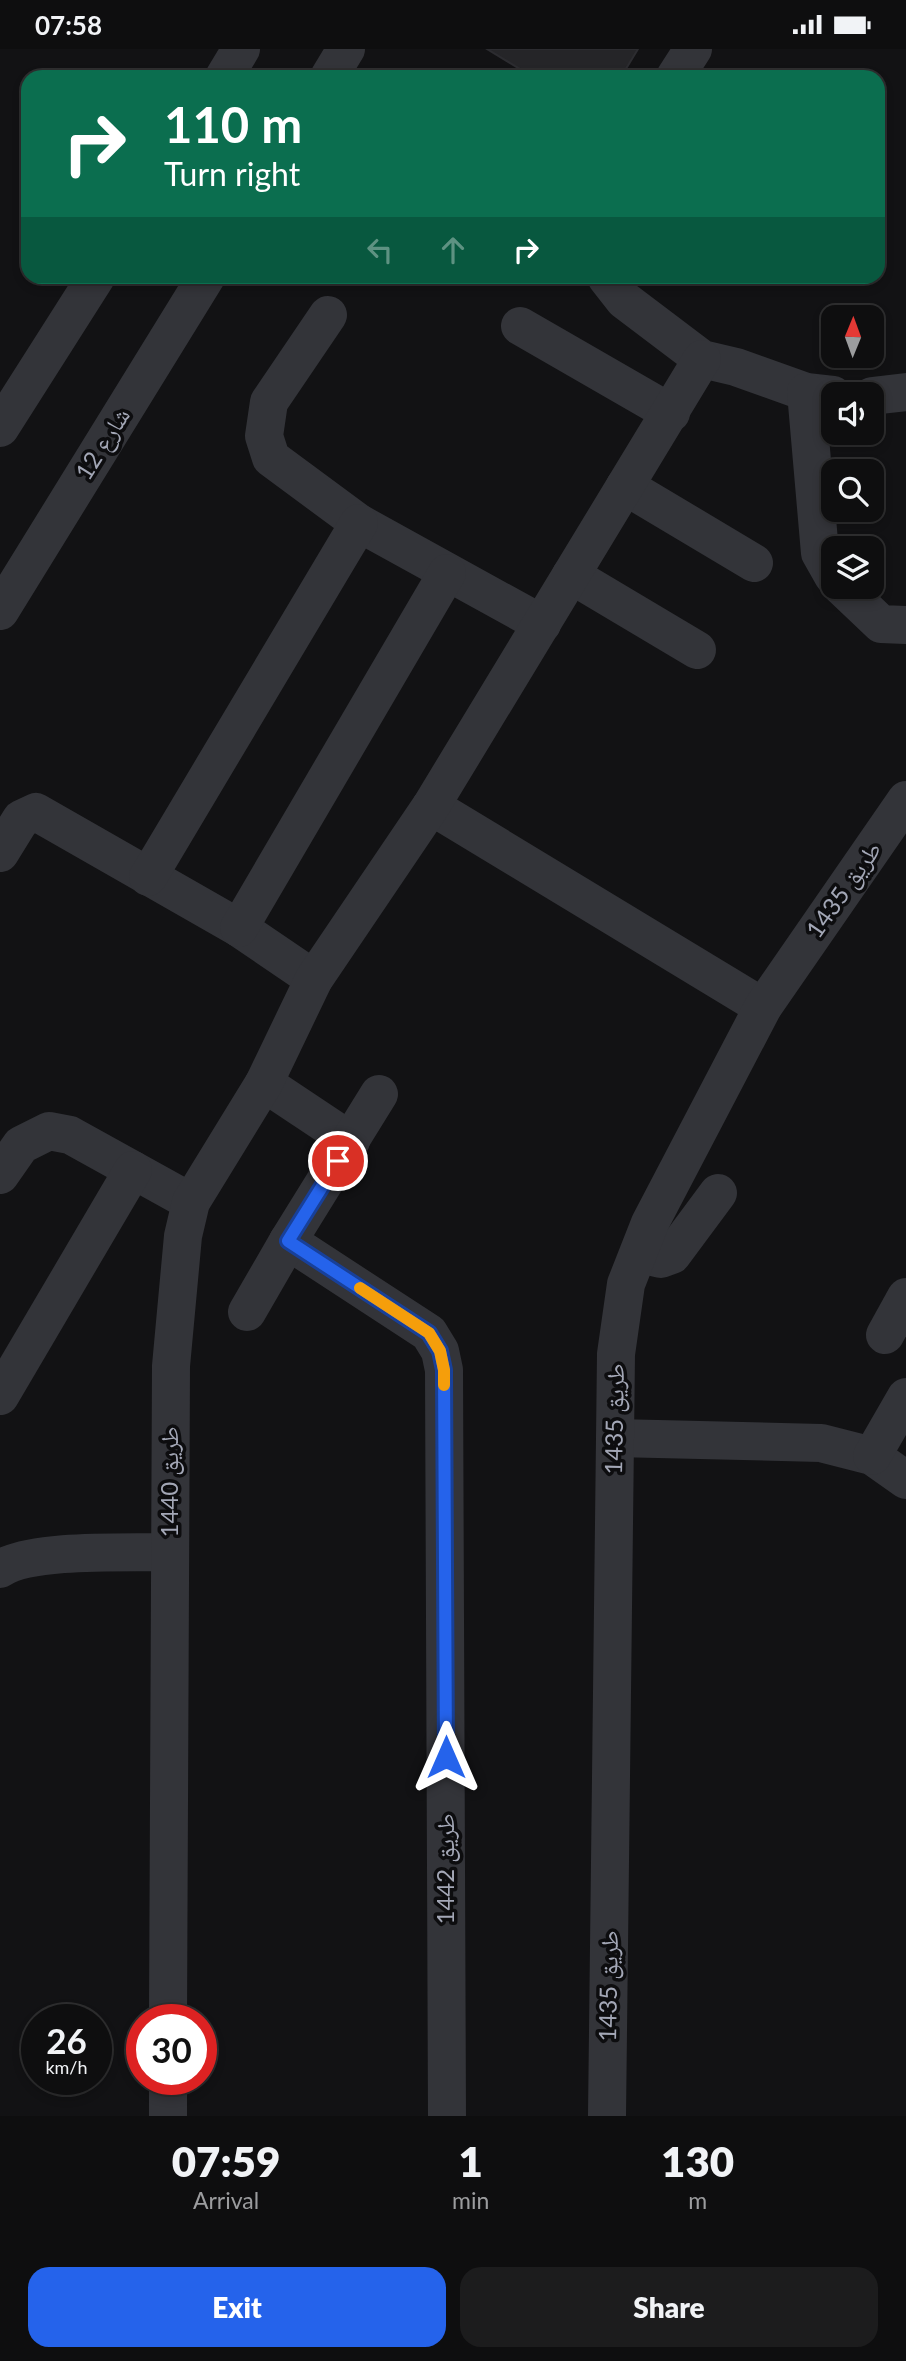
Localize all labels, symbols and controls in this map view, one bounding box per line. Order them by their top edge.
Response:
text: 07:58 [35,9,102,41]
text: 110 m [164,95,302,153]
icon: right [49,98,140,189]
text: Turn right [164,154,300,193]
icon: left [361,231,399,269]
icon: ahead [434,231,472,269]
icon: right [507,231,545,269]
north arrow [821,305,884,367]
map controls [821,305,884,599]
button: sound [821,382,884,445]
street label: شارع 12 [68,402,137,486]
button: search [821,459,884,522]
button: layers [821,536,884,599]
street label: طريق 1435 [799,835,887,943]
pin [308,1131,368,1191]
icon: arrive [319,1142,357,1180]
street label: طريق 1435 [598,1363,630,1475]
street label: طريق 1440 [154,1426,184,1538]
position arrow [409,1720,483,1794]
street label: طريق 1442 [430,1813,460,1925]
street label: طريق 1435 [592,1930,624,2042]
speed limit sign: 30 [126,2004,217,2095]
text: 26 [46,2019,87,2061]
text: km/h [45,2056,88,2078]
text: 07:59 [172,2136,280,2186]
text: 1 [459,2136,483,2186]
text: 130 [661,2136,734,2186]
text: Arrival [193,2186,259,2214]
text: min [452,2186,489,2214]
text: m [688,2186,707,2214]
button: Exit [28,2267,446,2347]
button: Share [460,2267,878,2347]

